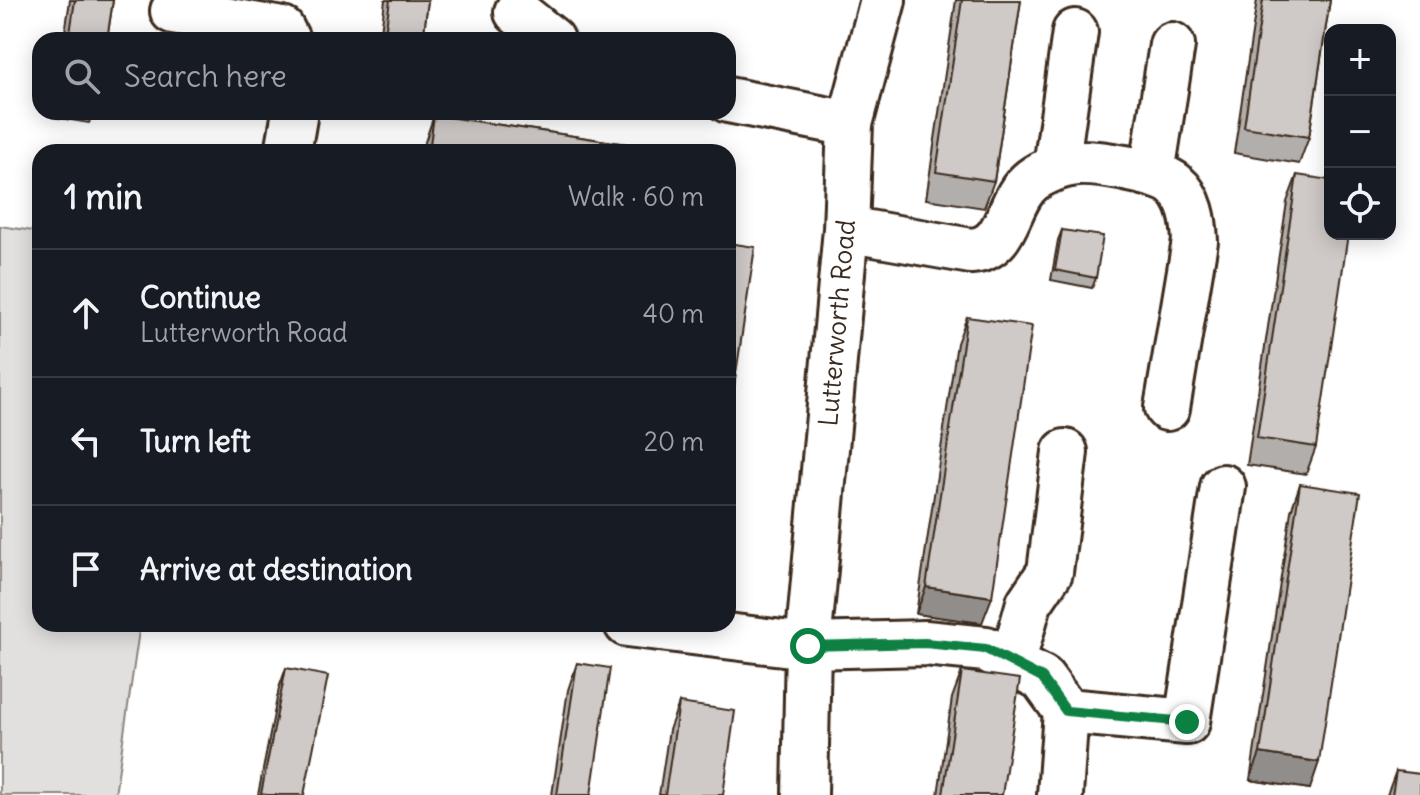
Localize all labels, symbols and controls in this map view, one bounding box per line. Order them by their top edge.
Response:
map controls [1324,24,1396,240]
button: + [1324,24,1396,96]
search box [32,32,736,120]
icon: search [60,54,104,98]
text: Search here [124,57,287,95]
button: − [1324,96,1396,168]
button: locate [1324,168,1396,240]
text: 1 min [64,175,143,218]
text: Walk · 60 m [568,180,704,213]
street label: Lutterworth Road [811,218,862,428]
text: Continue [140,278,261,316]
icon: ahead [64,291,108,335]
text: 40 m [643,297,704,330]
text: Lutterworth Road [140,316,347,349]
icon: left [64,419,108,463]
text: Turn left [140,422,251,460]
text: 20 m [644,425,704,458]
icon: arrive [64,547,108,591]
text: Arrive at destination [140,550,412,588]
route start [790,628,826,664]
route end [1169,704,1205,740]

